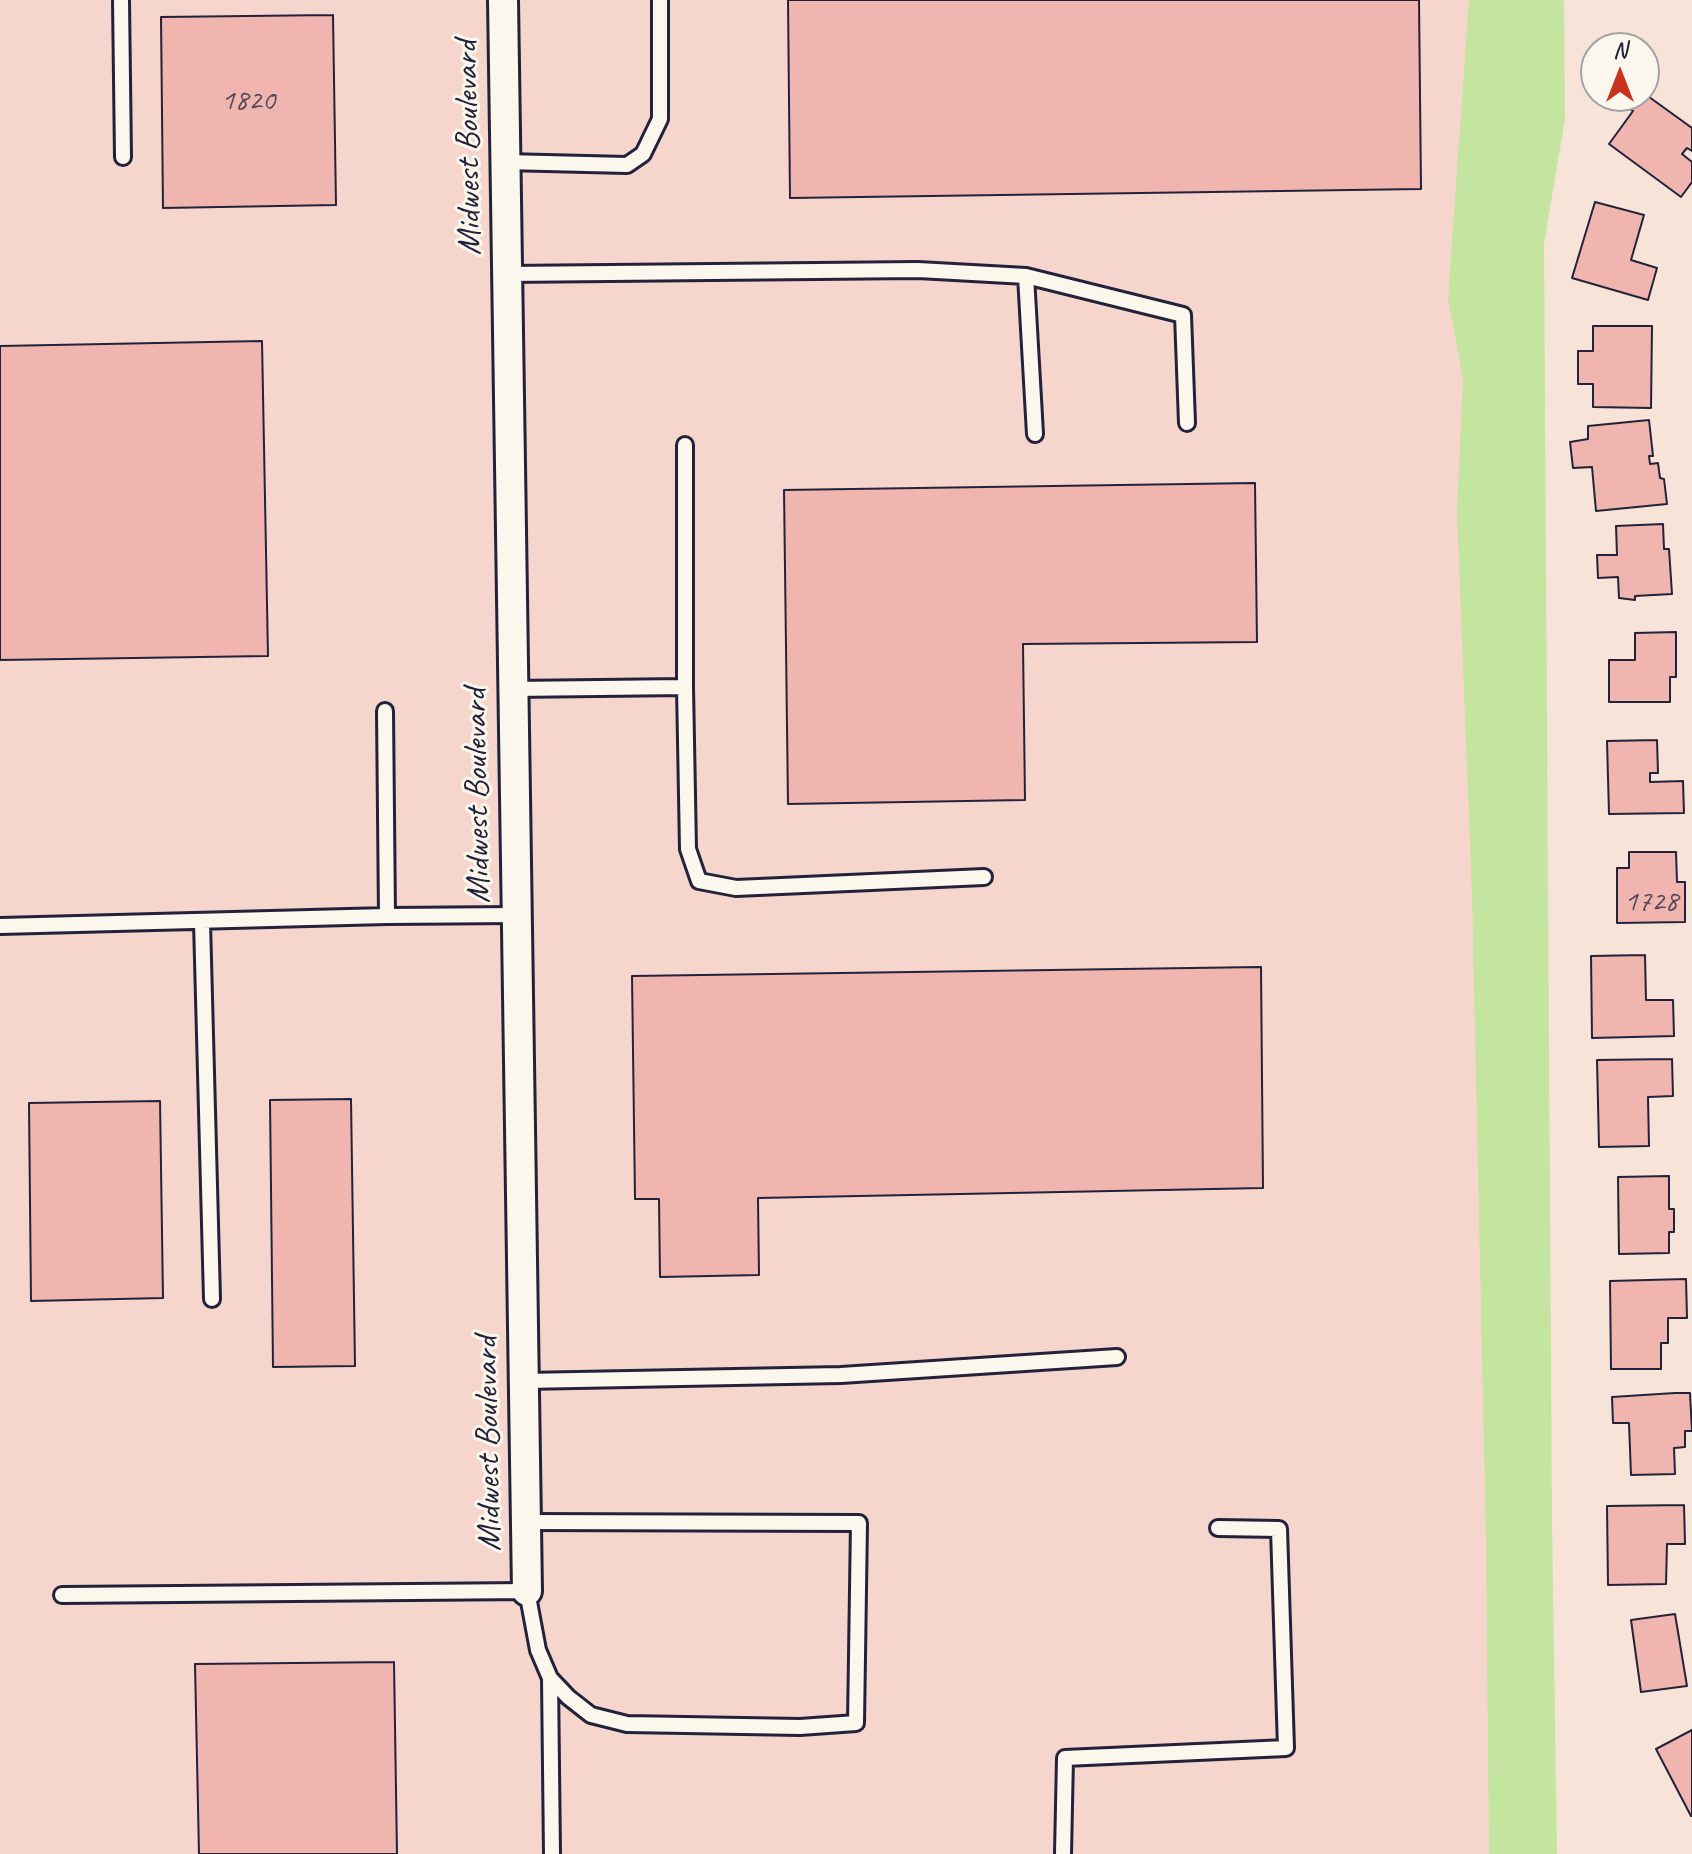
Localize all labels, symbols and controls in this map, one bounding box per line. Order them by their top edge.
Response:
north arrow [1580,32,1660,112]
text: N [1613,36,1627,64]
street label: Midwest Boulevard [447,40,491,256]
house number: 1820 [221,83,275,119]
street label: Midwest Boulevard [456,688,500,904]
house number: 1728 [1624,884,1678,920]
street label: Midwest Boulevard [467,1336,511,1552]

